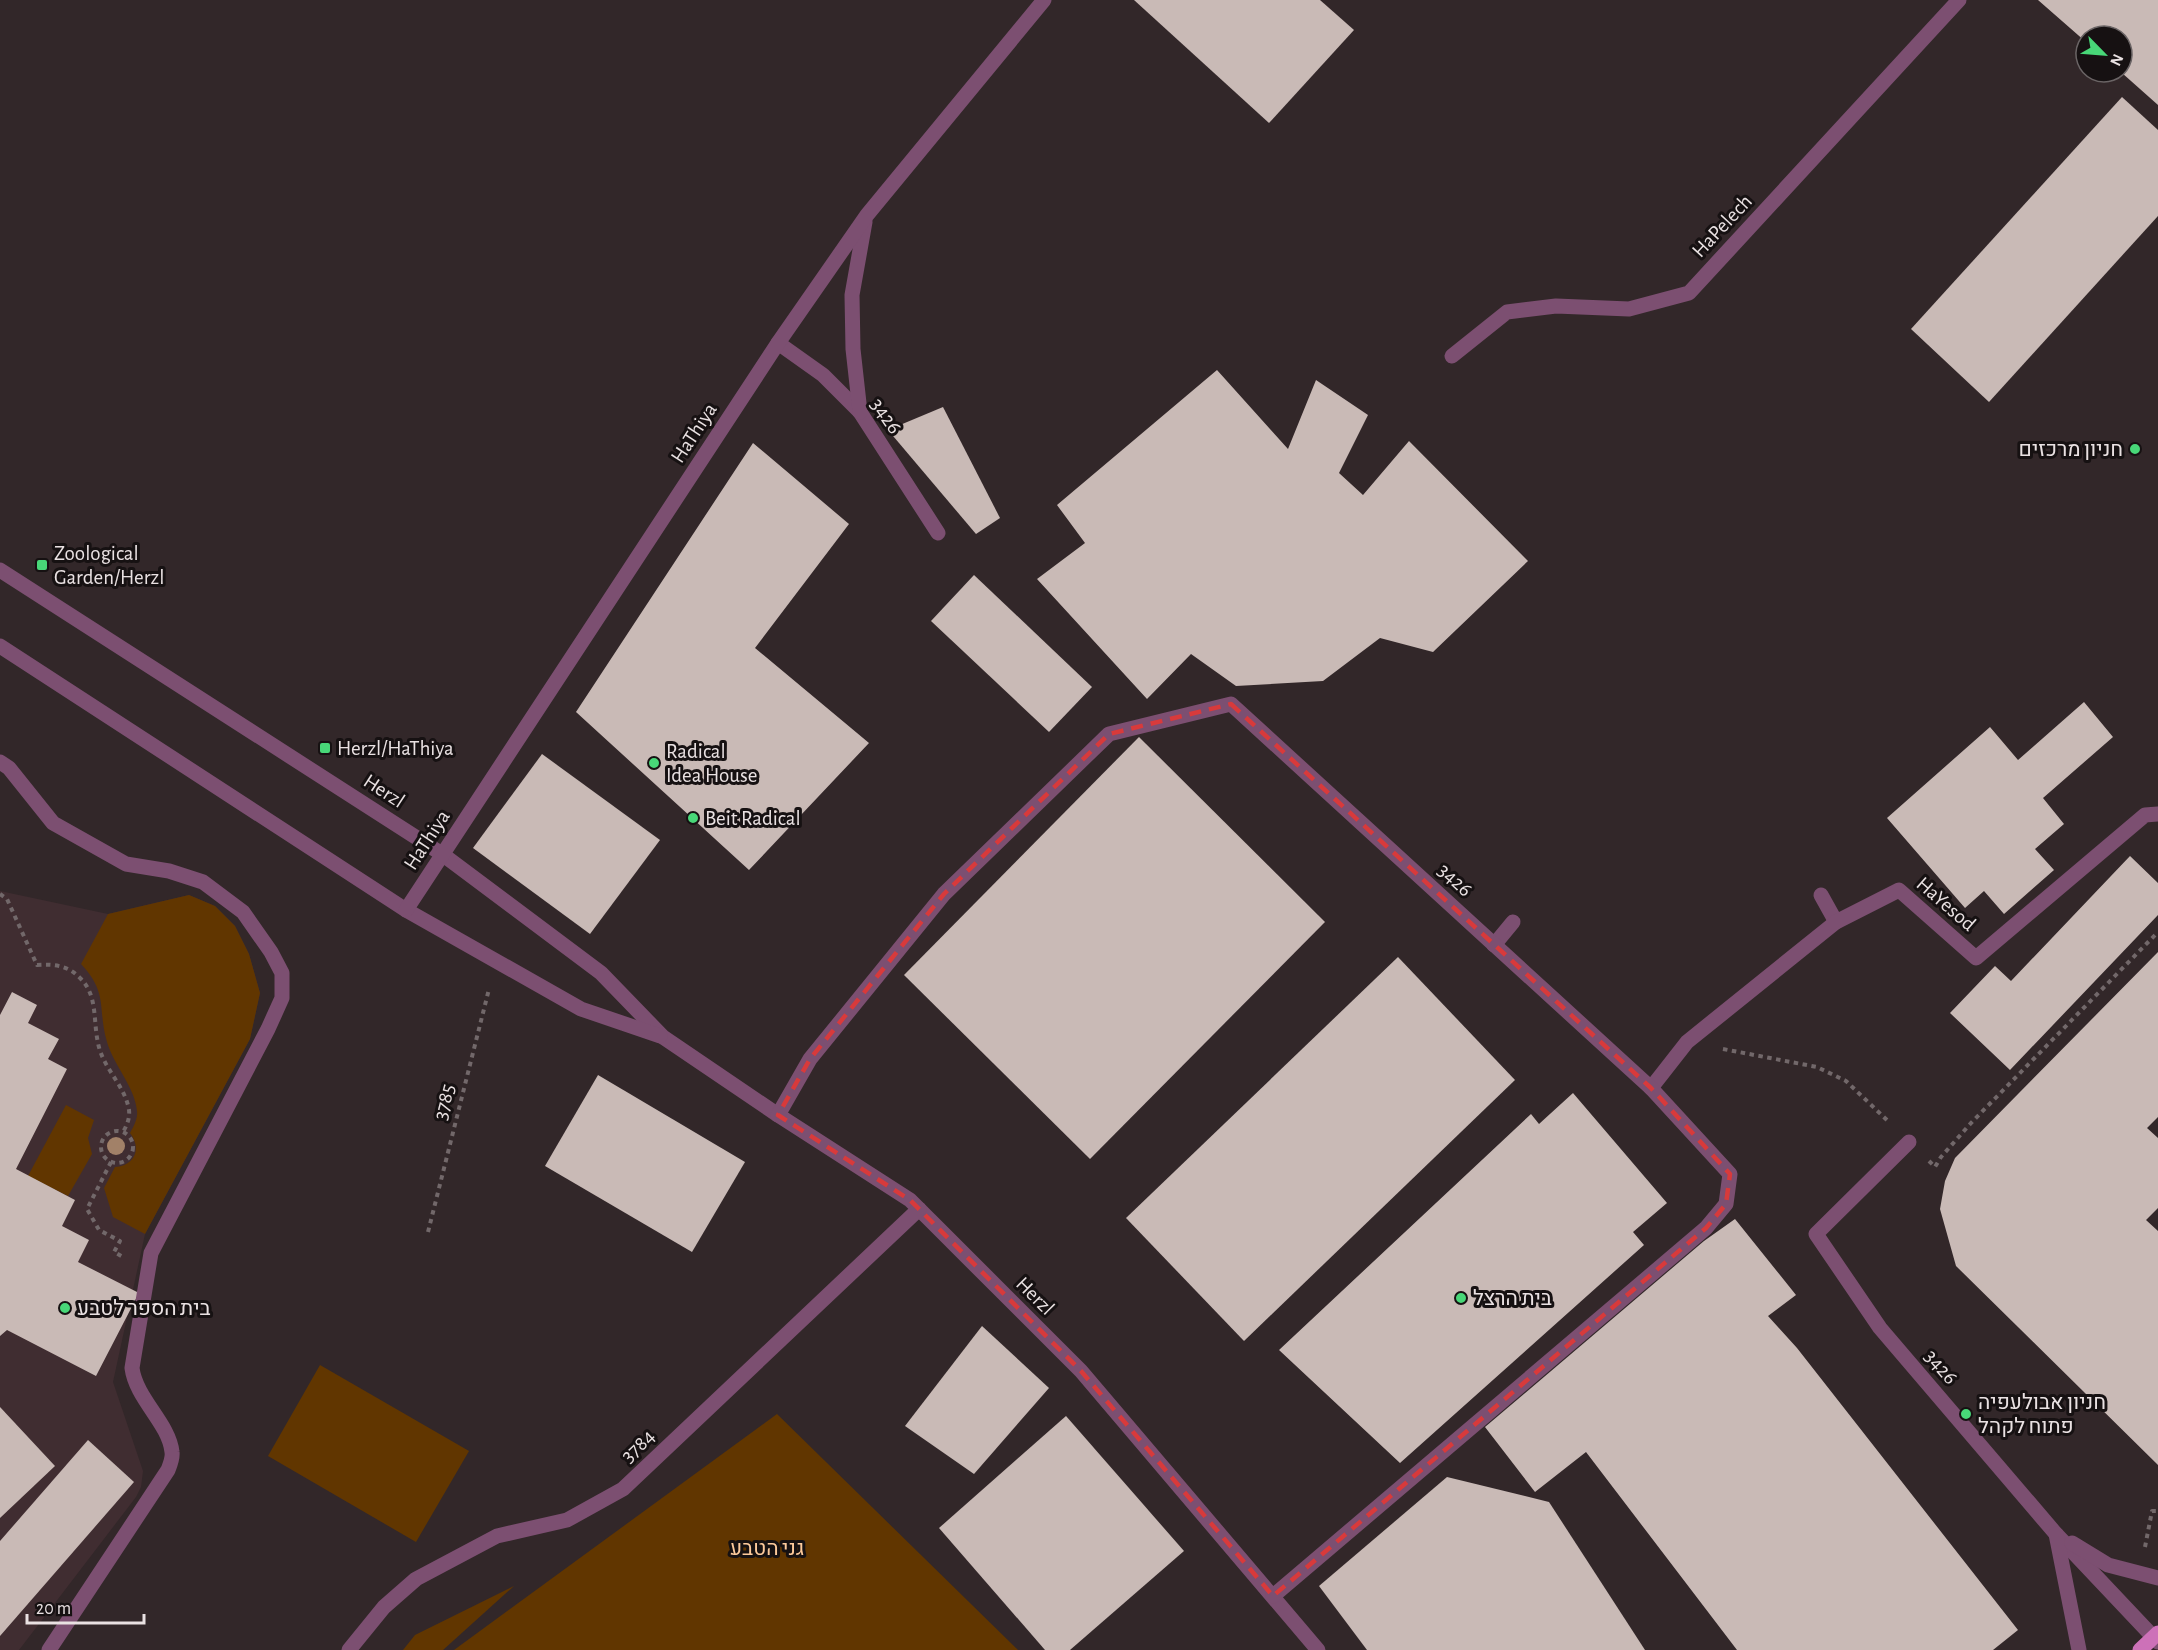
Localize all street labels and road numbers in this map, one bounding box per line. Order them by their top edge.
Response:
street label: HaPelech [1688,191,1756,261]
street label: 3426 [866,394,906,438]
street label: HaThiya [667,399,721,467]
street label: Herzl [360,770,408,812]
street label: HaThiya [400,806,454,874]
street label: 3426 [1434,859,1476,901]
street label: HaYesod [1912,873,1980,935]
street label: 3785 [429,1082,459,1122]
street label: Herzl [1012,1273,1058,1319]
street label: 3426 [1921,1346,1961,1388]
street label: 3784 [617,1426,659,1466]

